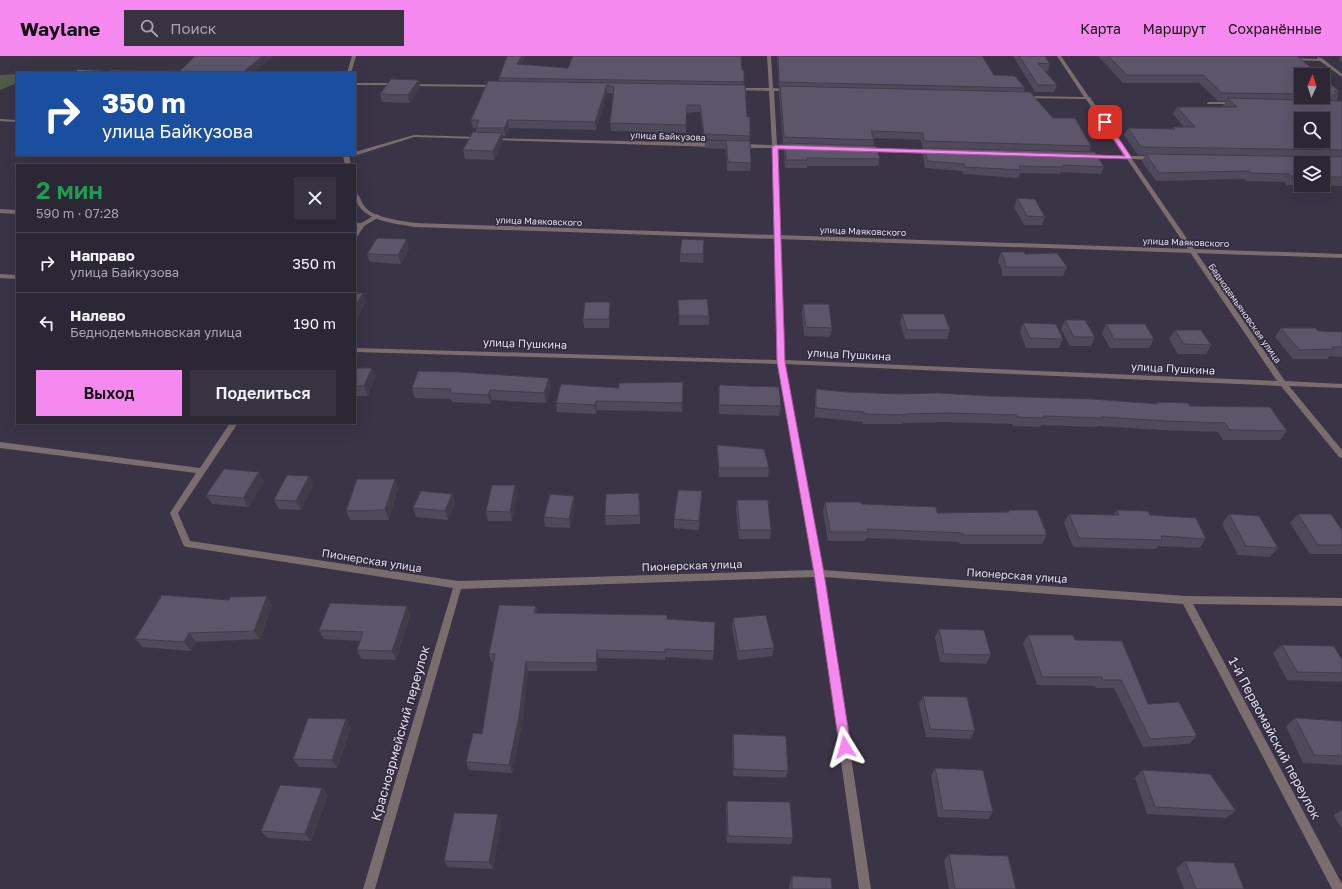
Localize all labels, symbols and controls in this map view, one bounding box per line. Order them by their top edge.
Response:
search box [124,10,404,46]
text: Waylane [20,17,100,40]
icon: search [138,17,160,39]
text: Поиск [170,19,216,37]
text: Карта [1080,20,1121,37]
text: Маршрут [1143,20,1206,37]
text: Сохранённые [1228,20,1322,37]
north arrow [1294,68,1330,104]
map controls [1294,68,1330,192]
text: 350 m [102,86,186,119]
icon: right [36,88,88,140]
pin [1088,105,1122,139]
icon: arrive [1094,111,1116,133]
button: search [1294,112,1330,148]
text: улица Байкузова [102,120,253,142]
street label: улица Байкузова [630,129,706,143]
button: layers [1294,156,1330,192]
text: 2 мин [36,175,103,204]
button: close [294,177,336,219]
text: 590 m · 07:28 [36,205,119,221]
street label: улица Маяковского [495,214,583,228]
street label: улица Маяковского [819,224,907,238]
street label: улица Маяковского [1142,235,1230,249]
text: Направо [70,246,135,264]
icon: right [36,252,58,274]
text: 350 m [292,254,336,272]
street label: Беднодемьяновская улица [1206,261,1284,365]
text: улица Байкузова [70,264,179,280]
text: Налево [70,306,126,324]
icon: left [36,312,58,334]
text: 190 m [293,314,336,332]
text: Беднодемьяновская улица [70,324,242,340]
street label: улица Пушкина [483,335,567,351]
street label: улица Пушкина [807,345,891,363]
street label: улица Пушкина [1131,359,1215,377]
button: Выход [36,370,182,416]
button: Поделиться [190,370,336,416]
street label: Пионерская улица [321,546,423,574]
street label: Пионерская улица [641,557,743,573]
street label: Пионерская улица [966,565,1068,585]
street label: Красноармейский переулок [367,643,433,822]
street label: 1-й Первомайский переулок [1225,654,1325,822]
position arrow [824,726,866,768]

